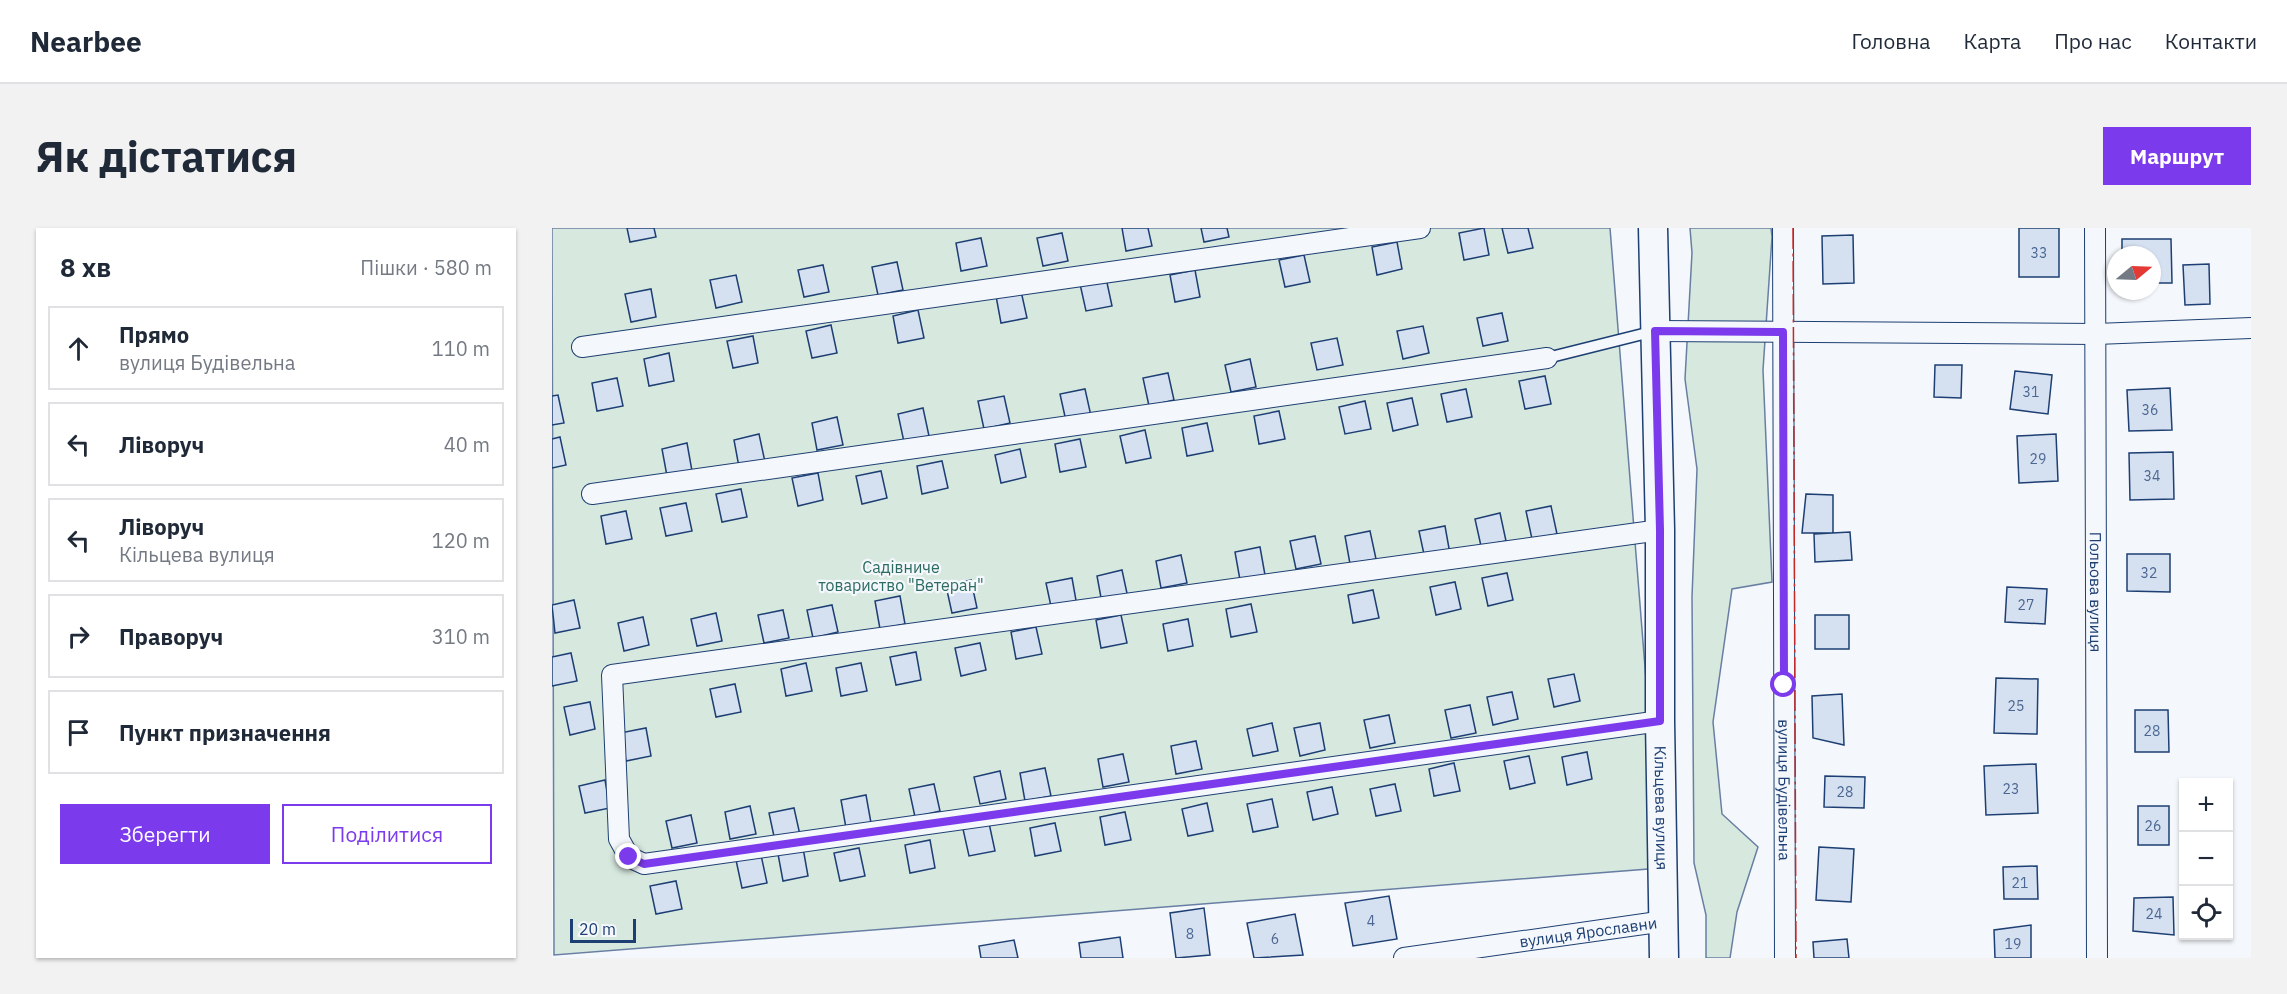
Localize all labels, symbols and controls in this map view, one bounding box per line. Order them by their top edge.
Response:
text: Nearbee [30,23,142,60]
text: Головна [1852,27,1930,55]
text: Карта [1963,27,2021,55]
text: Про нас [2054,27,2132,55]
text: Контакти [2165,27,2257,55]
button: Маршрут [2103,127,2251,185]
text: Як дістатися [36,129,297,184]
house number: 33 [2031,244,2047,262]
north arrow [2107,246,2161,300]
text: 8 хв [60,250,111,284]
text: Пішки · 580 m [360,254,492,281]
text: Прямо [119,320,189,349]
icon: ahead [62,332,95,365]
text: 110 m [432,335,490,362]
text: вулиця Будівельна [119,349,296,376]
house number: 31 [2023,383,2039,401]
house number: 36 [2142,401,2158,419]
icon: left [62,428,95,461]
text: Ліворуч [119,430,204,459]
text: 40 m [444,431,490,458]
house number: 29 [2030,450,2046,468]
house number: 34 [2144,467,2160,485]
text: Ліворуч [119,512,204,541]
icon: left [62,524,95,557]
text: 120 m [432,527,490,554]
street label: Польова вулиця [2086,532,2106,652]
text: Кільцева вулиця [119,541,275,568]
park label: Садівниче товариство "Ветеран" [818,557,984,595]
house number: 32 [2141,564,2157,582]
house number: 27 [2018,596,2034,614]
icon: right [62,620,95,653]
text: Праворуч [119,622,223,651]
text: 310 m [432,623,490,650]
route start [1770,671,1796,697]
house number: 25 [2008,697,2024,715]
icon: arrive [62,716,95,749]
text: Пункт призначення [119,718,331,747]
street label: вулиця Будівельна [1774,719,1795,861]
house number: 28 [2144,722,2160,740]
street label: Кільцева вулиця [1650,745,1673,870]
map controls [2179,778,2233,940]
button: + [2179,778,2233,832]
house number: 23 [2003,780,2019,798]
house number: 28 [1837,783,1853,801]
button: Зберегти [60,804,270,864]
button: Поділитися [282,804,492,864]
house number: 26 [2145,817,2161,835]
button: − [2179,832,2233,886]
route end [615,843,641,869]
house number: 21 [2012,874,2028,892]
button: locate [2179,886,2233,940]
house number: 24 [2146,905,2162,923]
house number: 4 [1367,912,1375,930]
street label: вулиця Ярославни [1518,912,1658,952]
scale bar [570,916,636,944]
text: 20 m [579,919,616,939]
house number: 8 [1186,925,1194,943]
house number: 6 [1271,930,1279,948]
house number: 19 [2005,935,2021,953]

